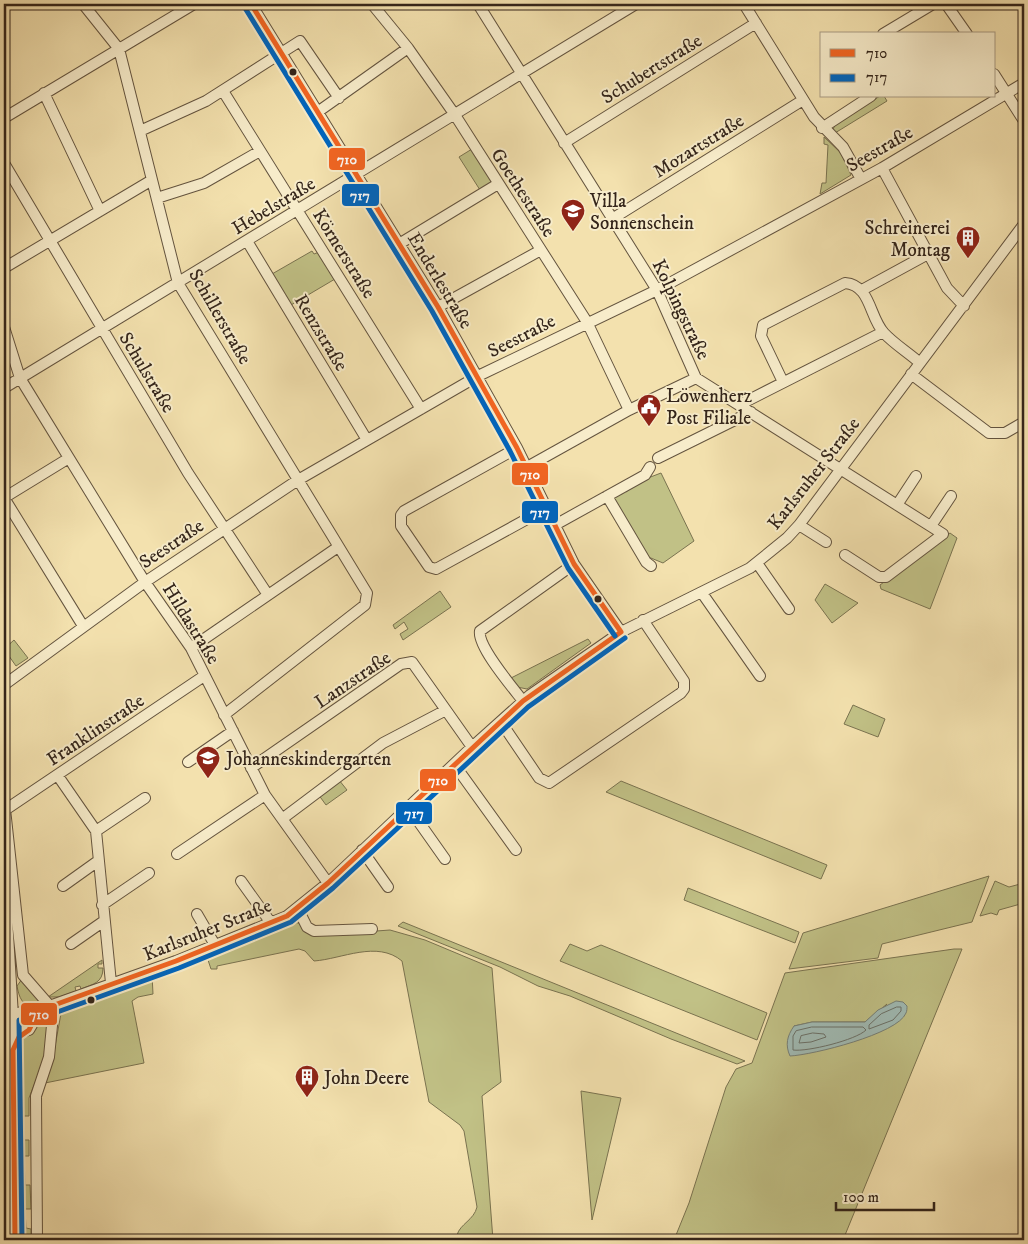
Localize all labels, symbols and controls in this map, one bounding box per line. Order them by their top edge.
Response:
street label: Schubertstraße [597,29,706,109]
legend [820,32,996,98]
text: 710 [866,44,887,63]
unlabelled marker [288,67,298,77]
text: 717 [866,68,887,87]
street label: Mozartstraße [649,109,749,183]
street label: Seestraße [843,121,917,177]
street label: Goethestraße [486,144,560,242]
line badge: 710 [328,147,366,171]
text: 710 [337,151,357,169]
street label: Hebelstraße [228,172,320,240]
line badge: 717 [341,183,380,207]
text: 717 [350,187,370,205]
place label: Villa Sonnenschein [589,190,694,235]
school or university icon: Villa Sonnenschein [560,198,586,232]
street label: Körnerstraße [307,205,380,303]
place label: Schreinerei Montag [864,217,951,262]
building icon: Schreinerei Montag [955,225,981,259]
street label: Enderlestraße [402,229,477,333]
street label: Kolpingstraße [647,256,715,364]
street label: Schillerstraße [183,265,256,369]
street label: Renzstraße [289,290,353,375]
street label: Seestraße [484,310,559,363]
street label: Schulstraße [114,328,180,417]
place label: Löwenherz Post Filiale [666,385,752,430]
public building icon: Löwenherz Post Filiale [636,393,662,427]
street label: Karlsruher Straße [763,413,865,535]
line badge: 710 [511,462,549,486]
text: 710 [520,466,540,484]
line badge: 717 [521,500,559,524]
text: 717 [530,504,550,522]
street label: Seestraße [135,514,208,574]
street label: Hildastraße [157,579,225,669]
unlabelled marker [593,594,603,604]
street label: Lanzstraße [310,646,395,714]
street label: Franklinstraße [43,689,149,771]
school or university icon: Johanneskindergarten [195,745,221,779]
place label: Johanneskindergarten [224,748,391,771]
line badge: 710 [419,768,457,792]
text: 710 [428,772,448,790]
line badge: 717 [395,801,433,825]
text: 717 [404,805,424,823]
street label: Karlsruher Straße [140,894,275,967]
unlabelled marker [86,995,96,1005]
line badge: 710 [20,1002,58,1026]
text: 710 [29,1006,49,1024]
building icon: John Deere [294,1064,320,1098]
place label: John Deere [322,1067,409,1090]
scale bar [836,1179,933,1211]
text: 100 m [843,1188,879,1207]

